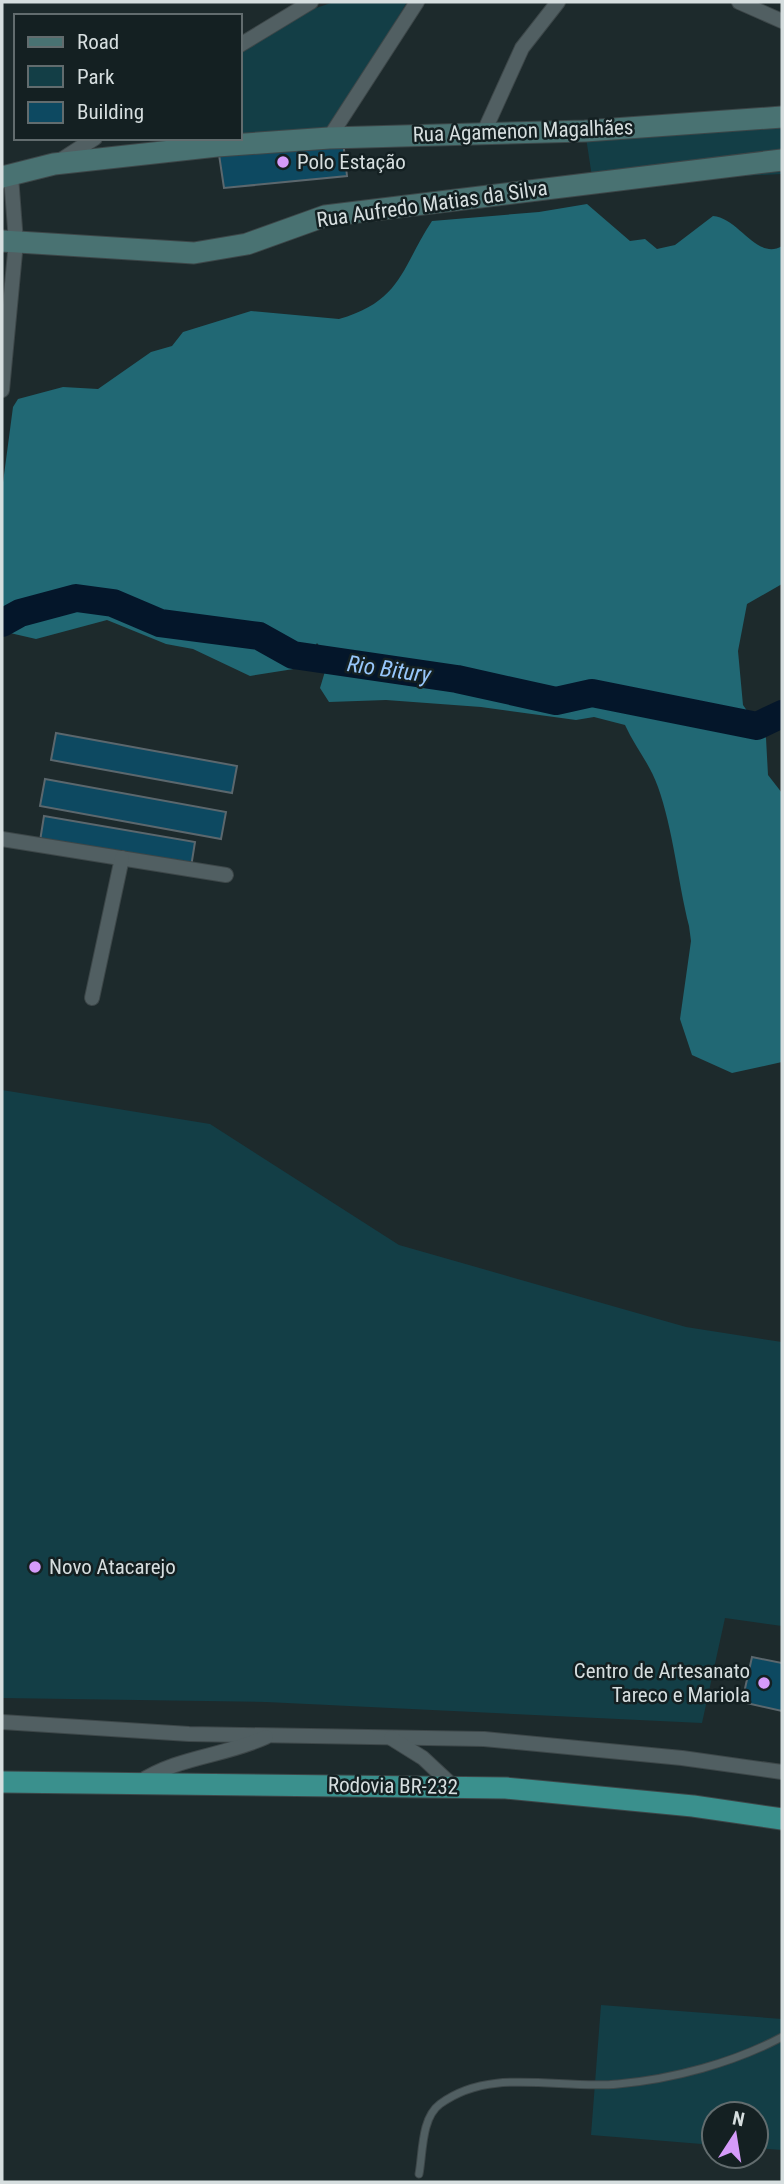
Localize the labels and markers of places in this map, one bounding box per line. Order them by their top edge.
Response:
place label: Polo Estação [297,150,406,174]
marker: Polo Estação [275,154,291,170]
place label: Novo Atacarejo [49,1555,176,1579]
marker: Novo Atacarejo [27,1559,43,1575]
place label: Centro de Artesanato Tareco e Mariola [574,1659,750,1707]
marker: Centro de Artesanato Tareco e Mariola [756,1675,772,1691]

